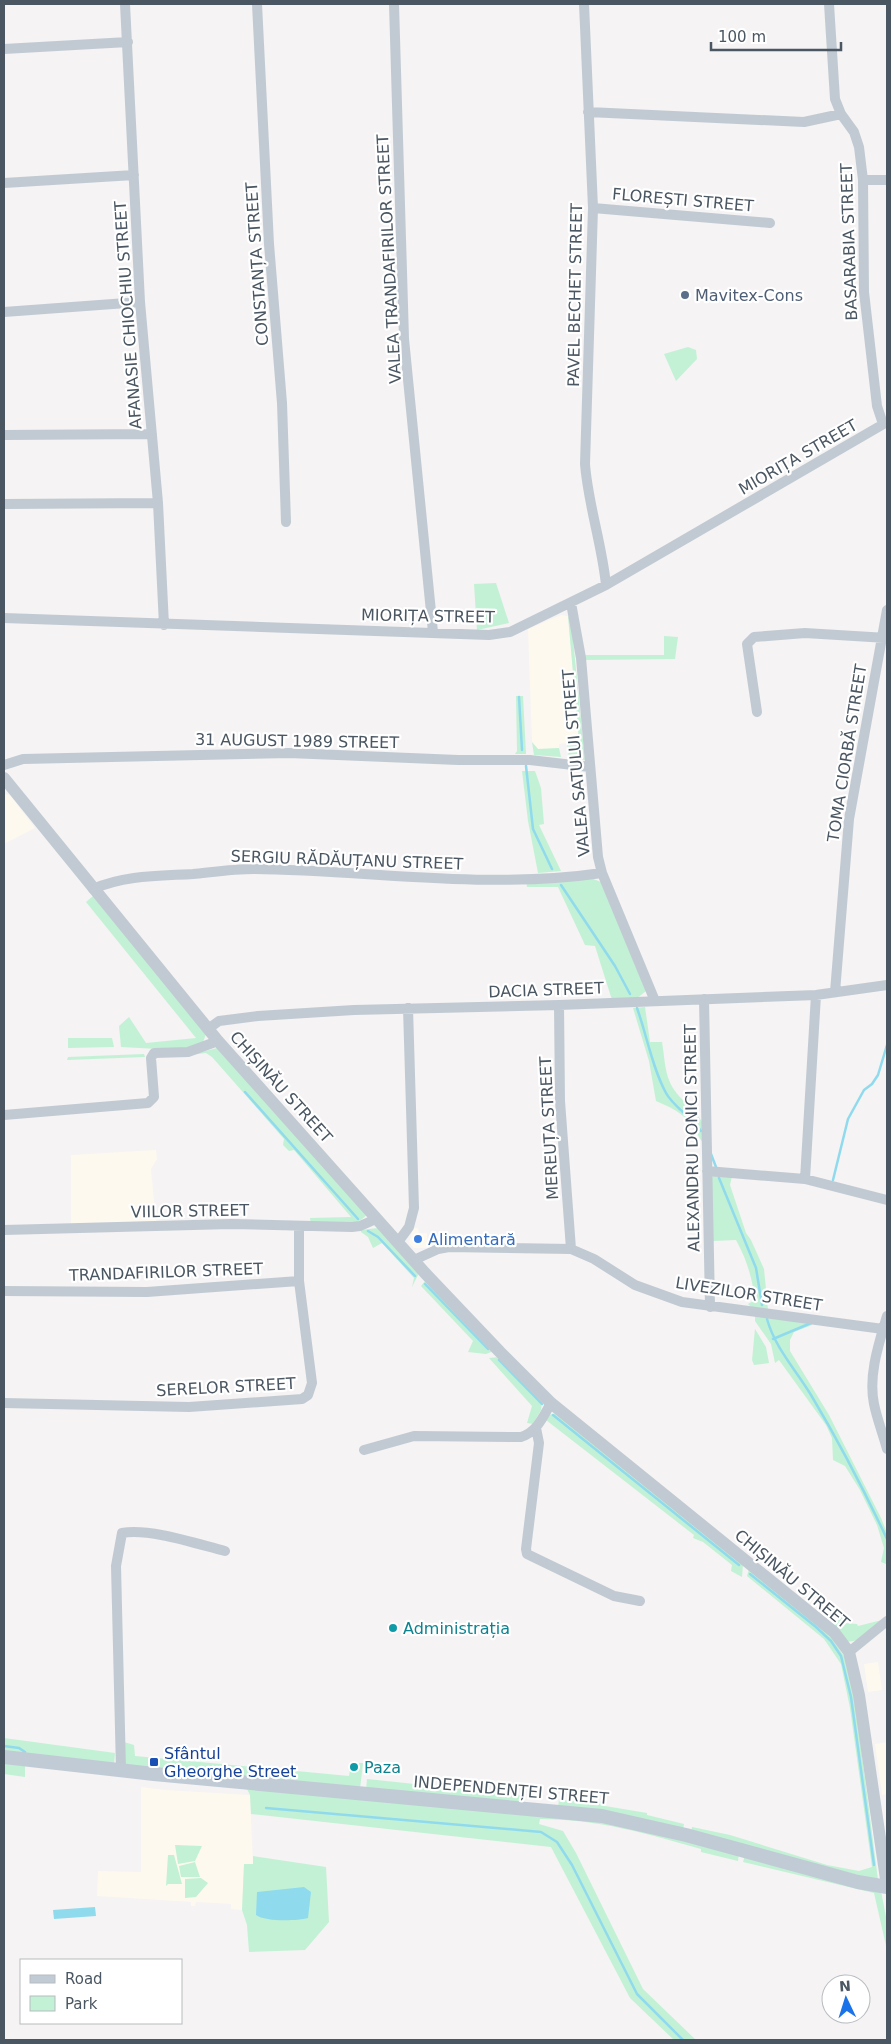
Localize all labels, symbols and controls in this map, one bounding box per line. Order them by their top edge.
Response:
scale bar [711,20,841,52]
text: 100 m [718,28,766,46]
street label: VALEA TRANDAFIRILOR STREET [373,133,405,384]
street label: BASARABIA STREET [837,163,861,321]
street label: CONSTANȚA STREET [242,181,272,347]
street label: FLOREȘTI STREET [611,184,755,216]
street label: AFANASIE CHIOCHIU STREET [111,200,145,430]
street label: PAVEL BECHET STREET [564,203,586,387]
place label: Mavitex-Cons [695,286,803,305]
marker: Mavitex-Cons [679,289,691,301]
street label: MIORIȚA STREET [735,415,861,499]
street label: MIORIȚA STREET [361,605,495,627]
street label: TOMA CIORBĂ STREET [823,662,870,844]
street label: VALEA SATULUI STREET [558,668,594,858]
street label: 31 AUGUST 1989 STREET [195,730,399,752]
street label: SERGIU RĂDĂUȚANU STREET [230,846,464,874]
street label: DACIA STREET [488,978,604,1002]
street label: ALEXANDRU DONICI STREET [681,1024,703,1252]
street label: CHIȘINĂU STREET [226,1027,336,1147]
street label: MEREUȚA STREET [536,1056,562,1200]
street label: VIILOR STREET [131,1200,250,1222]
place label: Alimentară [428,1230,516,1249]
marker: Alimentară [412,1233,424,1245]
street label: TRANDAFIRILOR STREET [68,1259,264,1285]
street label: LIVEZILOR STREET [674,1273,824,1315]
street label: SERELOR STREET [156,1374,296,1400]
street label: CHIȘINĂU STREET [731,1526,853,1633]
place label: Administrația [403,1619,510,1638]
marker: Administrația [387,1622,399,1634]
place label: Sfântul Gheorghe Street [164,1744,296,1781]
marker: Sfântul Gheorghe Street [148,1756,160,1768]
place label: Paza [364,1758,401,1777]
marker: Paza [348,1761,360,1773]
street label: INDEPENDENȚEI STREET [413,1772,610,1808]
legend [20,1959,182,2024]
text: Road [65,1970,103,1988]
north arrow [821,1974,871,2024]
text: N [839,1978,851,1994]
text: Park [65,1995,98,2013]

